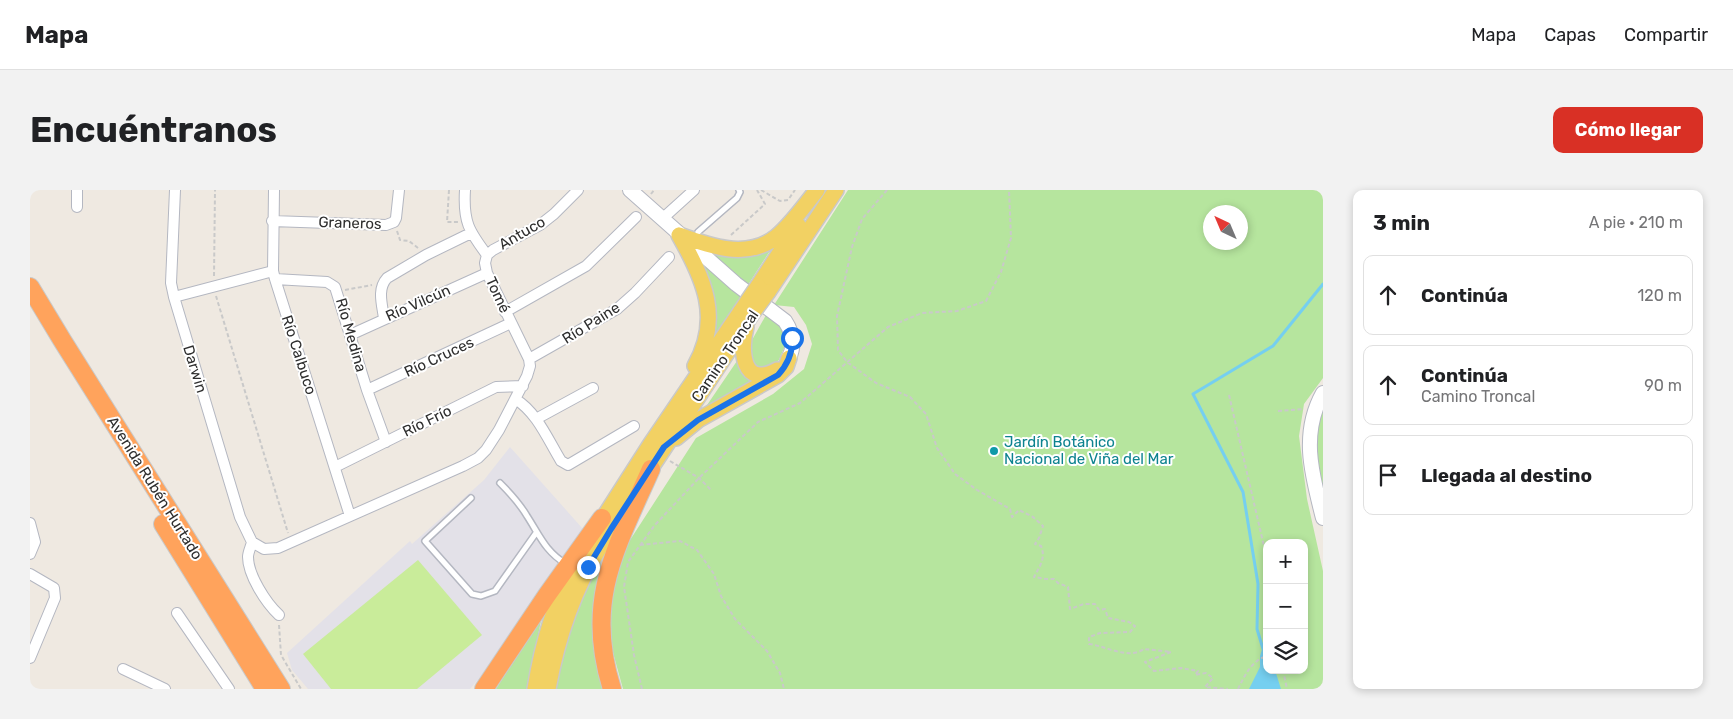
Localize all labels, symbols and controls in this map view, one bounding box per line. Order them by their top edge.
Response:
text: Mapa [25,21,88,49]
text: Mapa [1471,24,1516,46]
text: Capas [1544,24,1596,46]
text: Compartir [1624,24,1708,46]
button: Cómo llegar [1553,107,1703,153]
text: Encuéntranos [30,109,277,151]
north arrow [1203,205,1248,250]
text: 3 min [1373,210,1430,235]
street label: Antuco [495,212,549,254]
street label: Graneros [318,213,382,233]
text: A pie · 210 m [1589,213,1683,232]
street label: Tomé [482,274,514,316]
street label: Río Vilcún [383,281,453,325]
icon: ahead [1374,281,1402,309]
text: Continúa [1421,284,1508,307]
text: 120 m [1637,286,1682,305]
street label: Río Medina [332,296,370,374]
street label: Río Paine [559,298,623,348]
street label: Camino Troncal [688,307,762,405]
street label: Río Calbuco [278,313,320,397]
route start [781,327,804,350]
street label: Río Cruces [401,333,477,381]
street label: Darwin [179,343,211,395]
text: Continúa [1421,364,1508,387]
icon: ahead [1374,371,1402,399]
text: 90 m [1644,376,1682,395]
text: Camino Troncal [1421,387,1535,406]
street label: Río Frío [400,401,454,441]
street label: Avenida Rubén Hurtado [103,413,207,563]
place label: Jardín Botánico Nacional de Viña del Mar [1004,433,1174,468]
marker: Jardín Botánico Nacional de Viña del Mar [988,445,1000,457]
icon: arrive [1374,461,1402,489]
text: Llegada al destino [1421,464,1592,487]
map controls [1263,539,1308,674]
button: + [1263,539,1308,584]
route end [577,556,600,579]
button: − [1263,584,1308,629]
button: layers [1263,629,1308,674]

